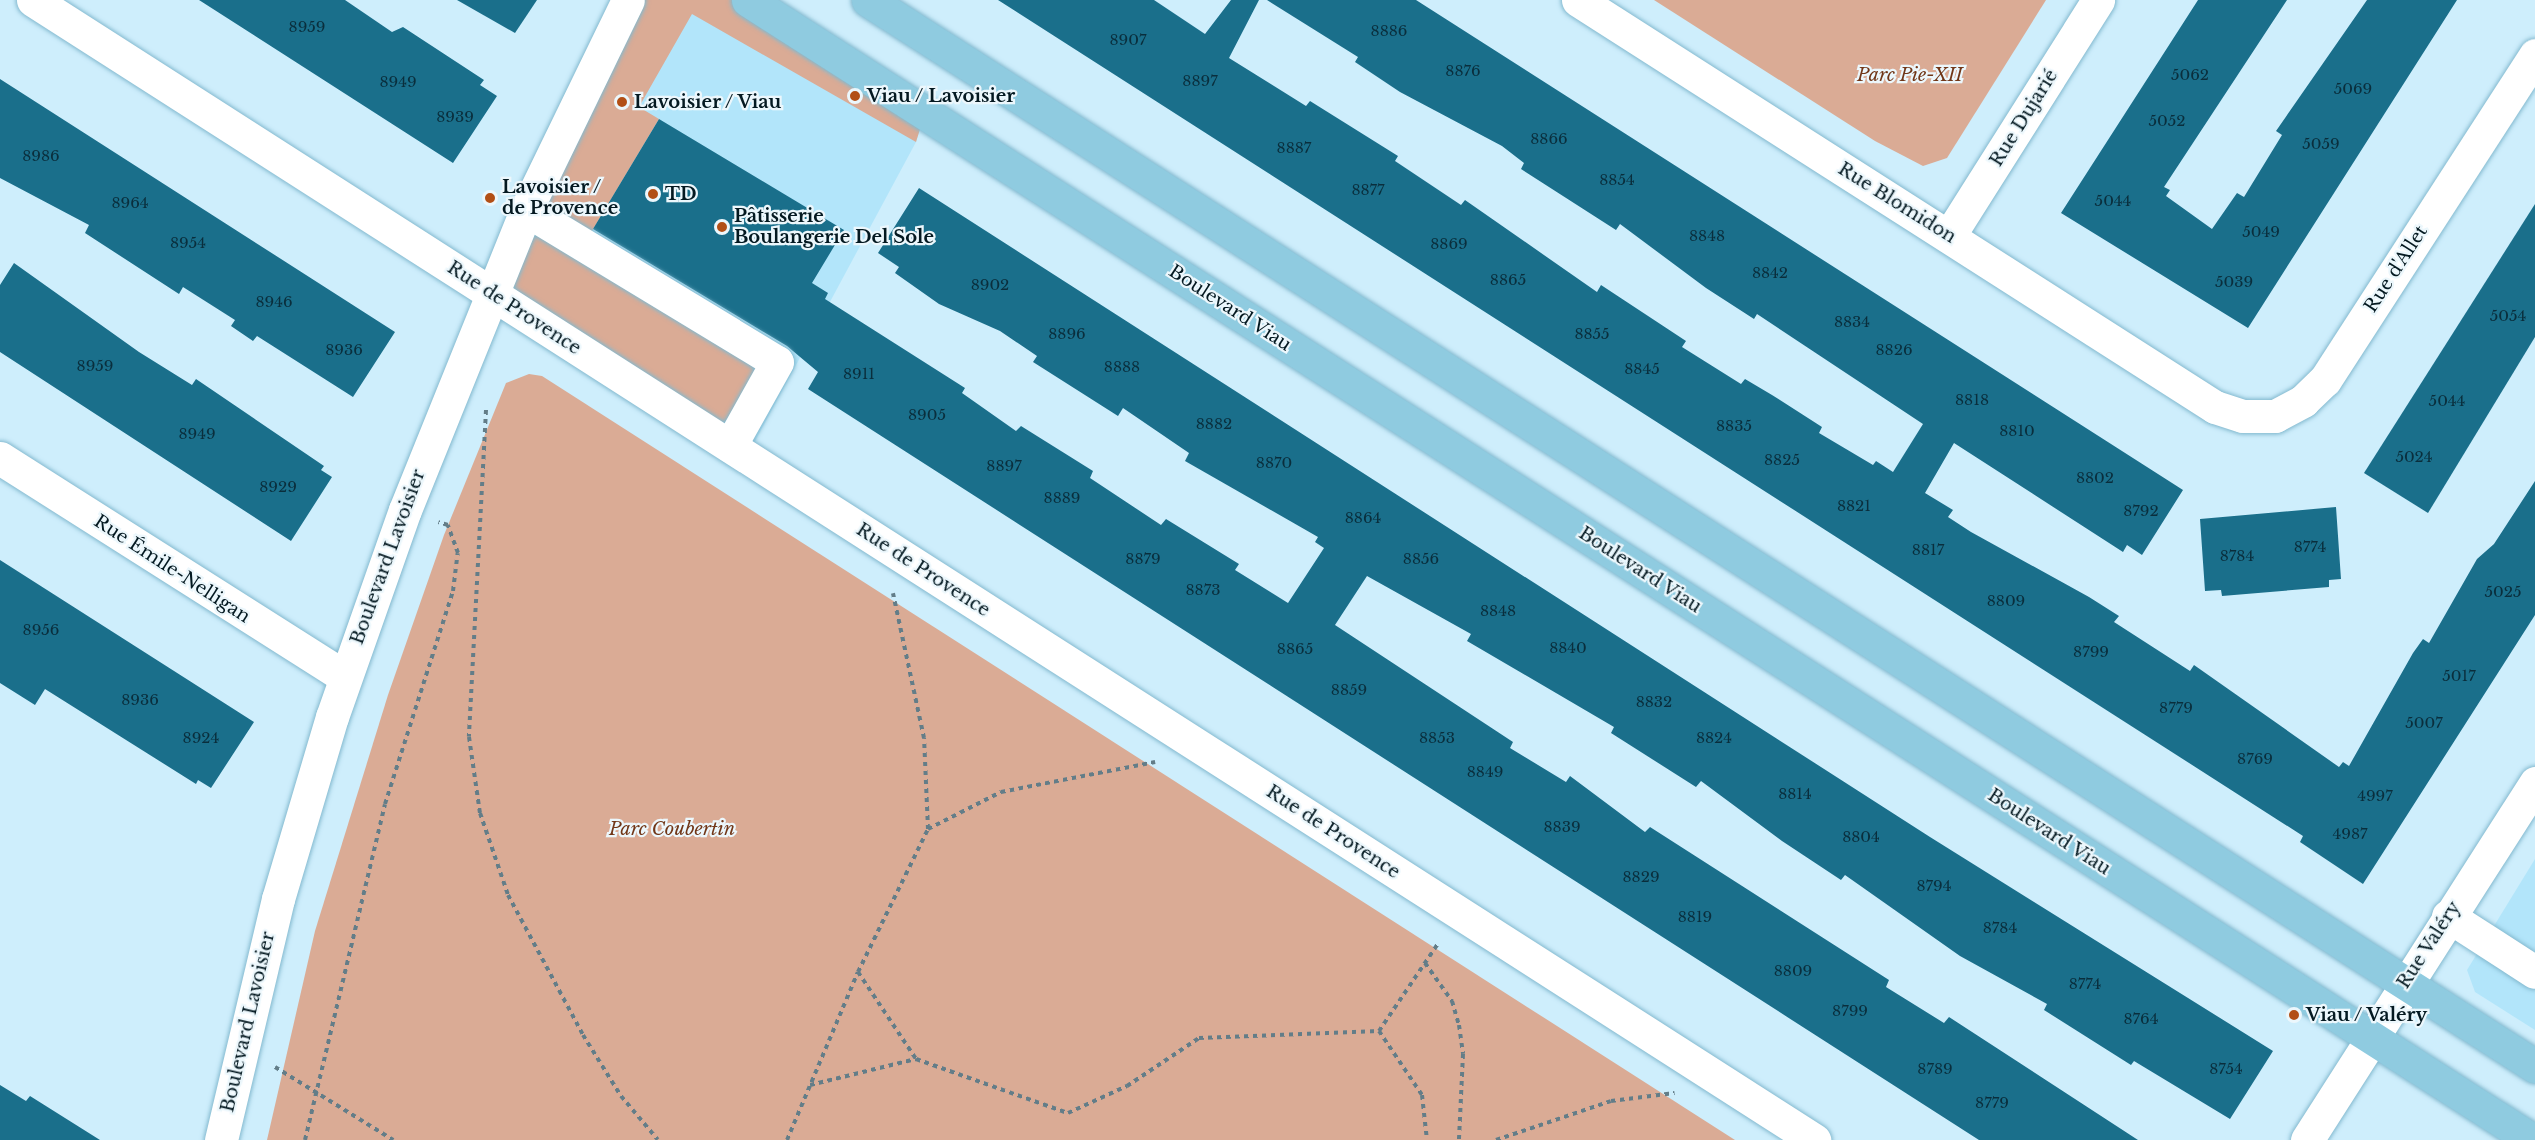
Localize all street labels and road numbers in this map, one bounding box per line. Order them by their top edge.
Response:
street label: Rue Dujarié [1986,66,2062,170]
street label: Rue Blomidon [1834,158,1960,248]
street label: Rue d'Allet [2360,222,2432,316]
street label: Rue de Provence [443,257,585,359]
street label: Boulevard Viau [1164,260,1296,356]
street label: Boulevard Lavoisier [346,467,430,647]
street label: Rue Émile-Nelligan [90,510,254,628]
street label: Rue de Provence [852,519,994,621]
street label: Boulevard Viau [1574,522,1706,618]
street label: Rue de Provence [1262,781,1404,883]
street label: Boulevard Viau [1983,784,2115,880]
street label: Rue Valéry [2393,897,2465,993]
street label: Boulevard Lavoisier [217,930,279,1114]

